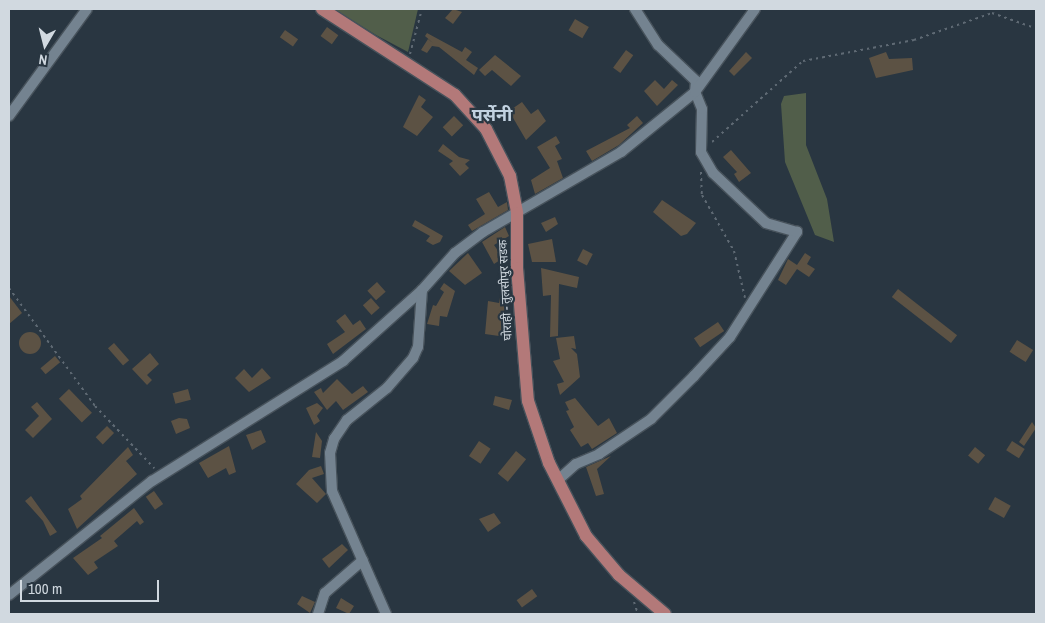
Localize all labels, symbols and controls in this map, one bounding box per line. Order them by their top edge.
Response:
north arrow [20,20,70,70]
text: N [38,50,48,69]
district label: पर्सेनी [472,104,512,126]
street label: घोराही - तुलसीपुर सडक [496,239,516,341]
scale bar [22,570,161,602]
text: 100 m [28,578,62,599]

